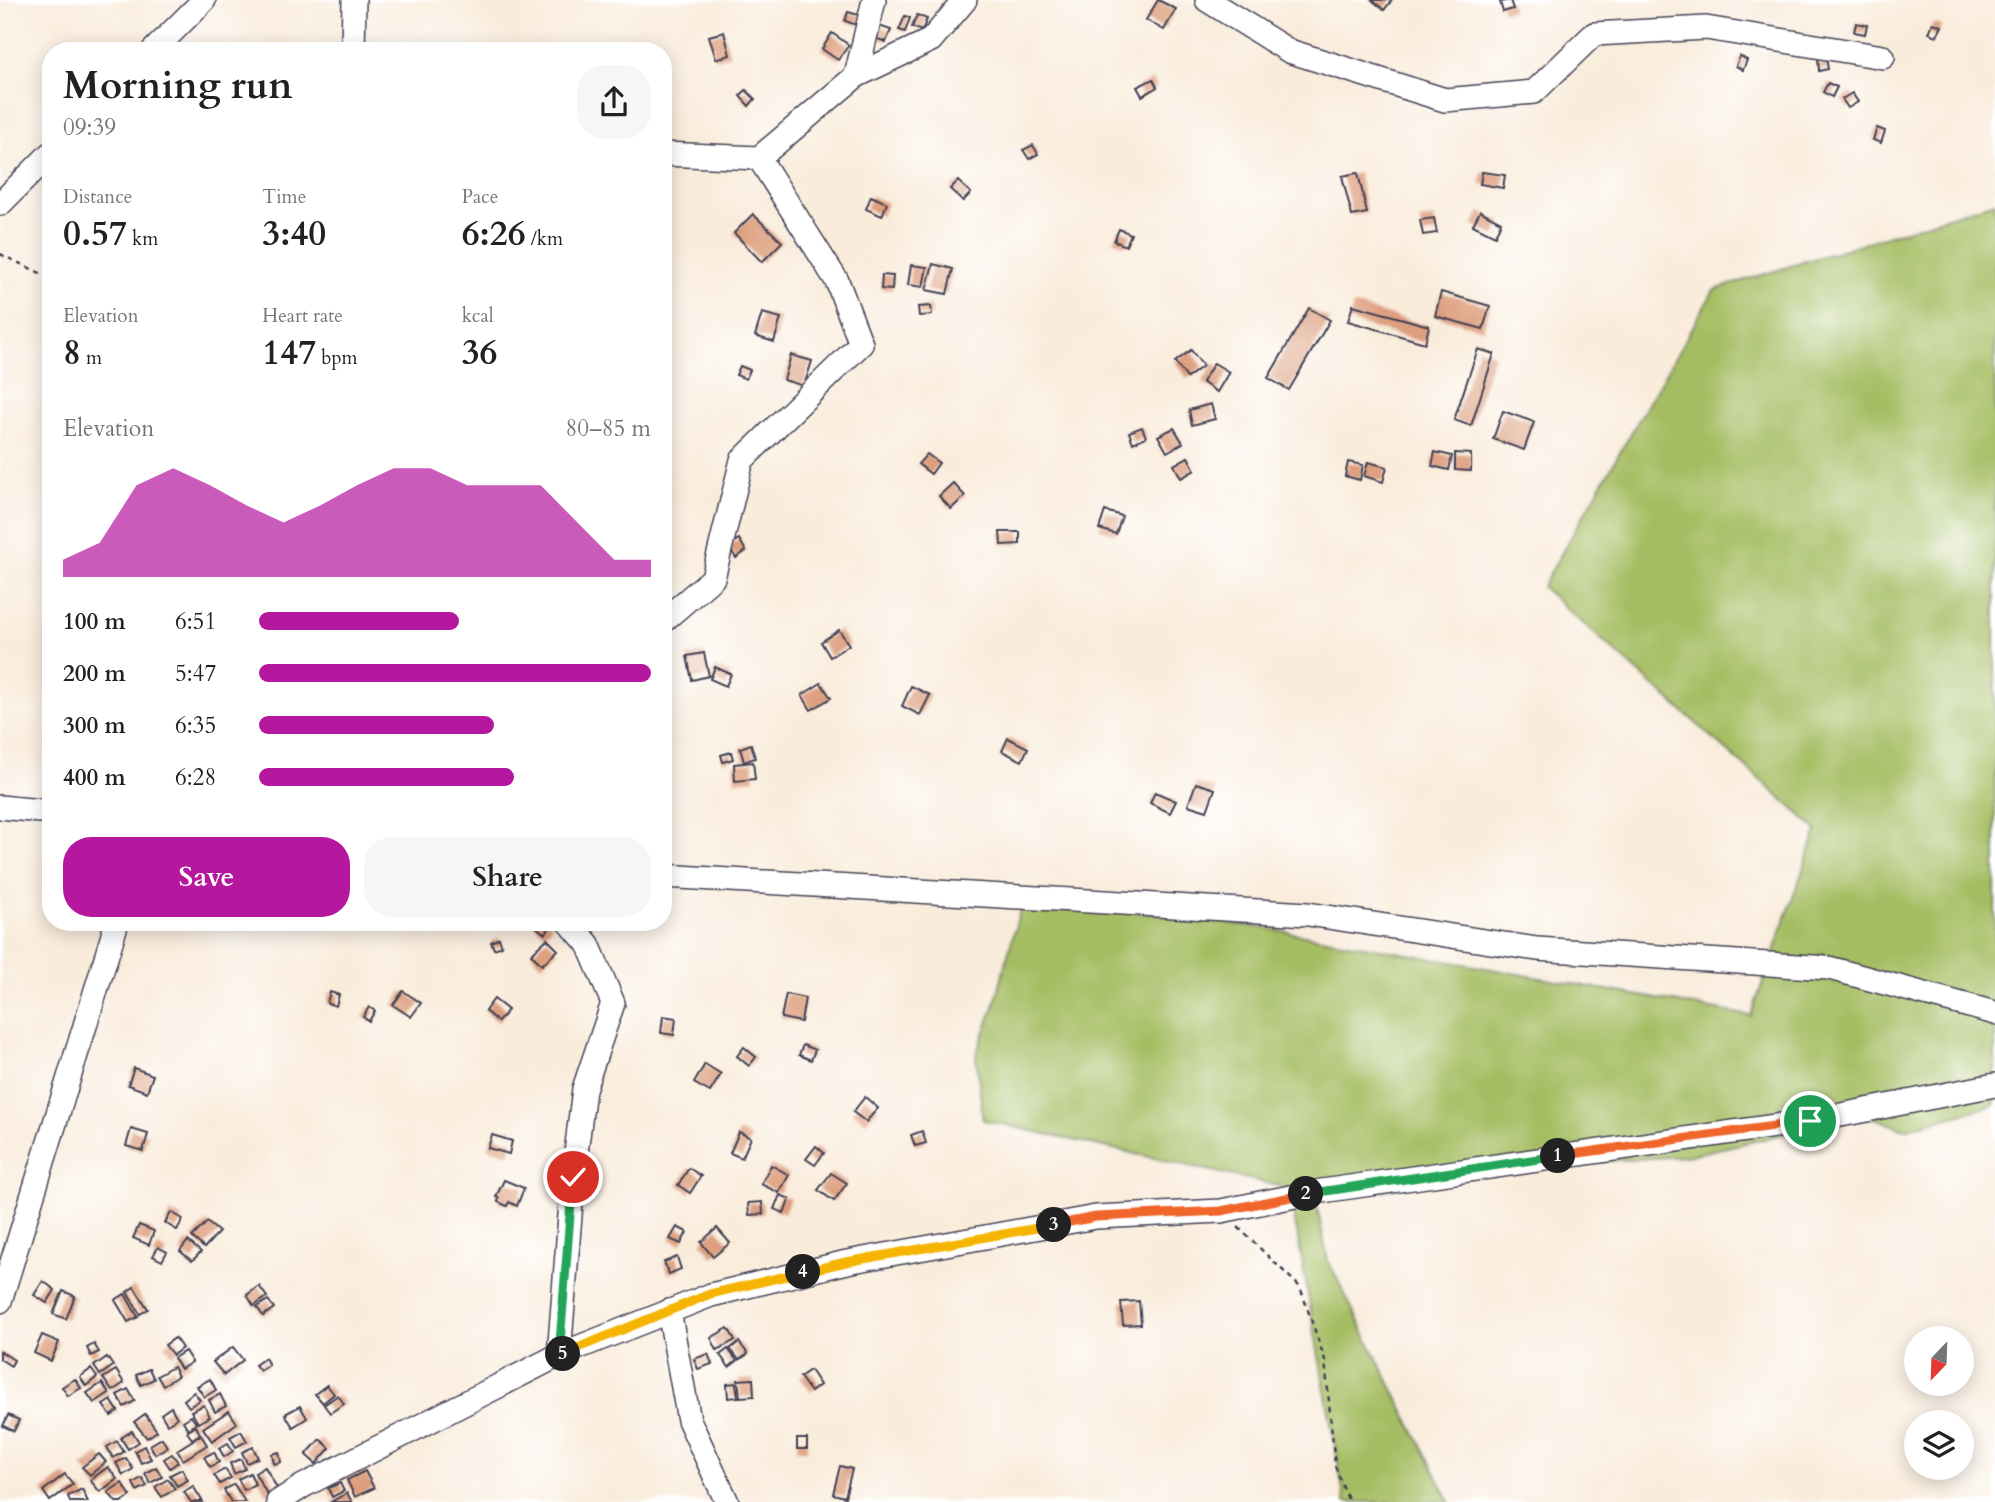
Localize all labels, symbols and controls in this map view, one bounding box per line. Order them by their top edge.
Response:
text: Morning run [63,60,293,112]
button: share [577,65,651,139]
text: 09:39 [63,112,116,143]
text: Distance [63,184,132,210]
text: Time [262,184,306,210]
text: Pace [462,184,498,210]
text: 0.57 [63,210,127,258]
text: 3:40 [262,210,326,258]
text: 6:26 [462,210,526,258]
text: km [127,226,158,252]
text: /km [526,226,563,252]
text: Elevation [63,303,138,329]
text: Heart rate [262,303,343,329]
text: kcal [462,303,494,329]
text: 8 [63,329,81,377]
text: 147 [262,329,316,377]
text: 36 [462,329,498,377]
text: m [81,345,102,371]
text: bpm [316,345,358,371]
text: Elevation [63,413,154,444]
text: 80–85 m [566,413,651,444]
text: 100 m [63,606,126,637]
text: 6:51 [175,606,216,637]
text: 200 m [63,658,126,689]
text: 5:47 [175,658,216,689]
text: 300 m [63,710,126,741]
text: 6:35 [175,710,216,741]
text: 400 m [63,762,126,793]
text: 6:28 [175,762,216,793]
button: Save [63,837,350,917]
button: Share [364,837,651,917]
pin [1780,1091,1840,1151]
icon: arrive [1791,1102,1829,1140]
pin: 1 [1540,1138,1576,1174]
text: 1 [1553,1142,1562,1168]
pin [543,1147,603,1207]
icon: check [554,1158,592,1196]
pin: 2 [1288,1176,1324,1212]
text: 2 [1301,1180,1310,1206]
pin: 3 [1036,1208,1072,1242]
text: 3 [1049,1211,1058,1237]
pin: 4 [786,1254,820,1290]
text: 4 [798,1258,807,1284]
north arrow [1904,1326,1974,1396]
map controls [1904,1326,1974,1480]
pin: 5 [546,1336,580,1372]
text: 5 [558,1340,567,1366]
button: layers [1904,1410,1974,1480]

